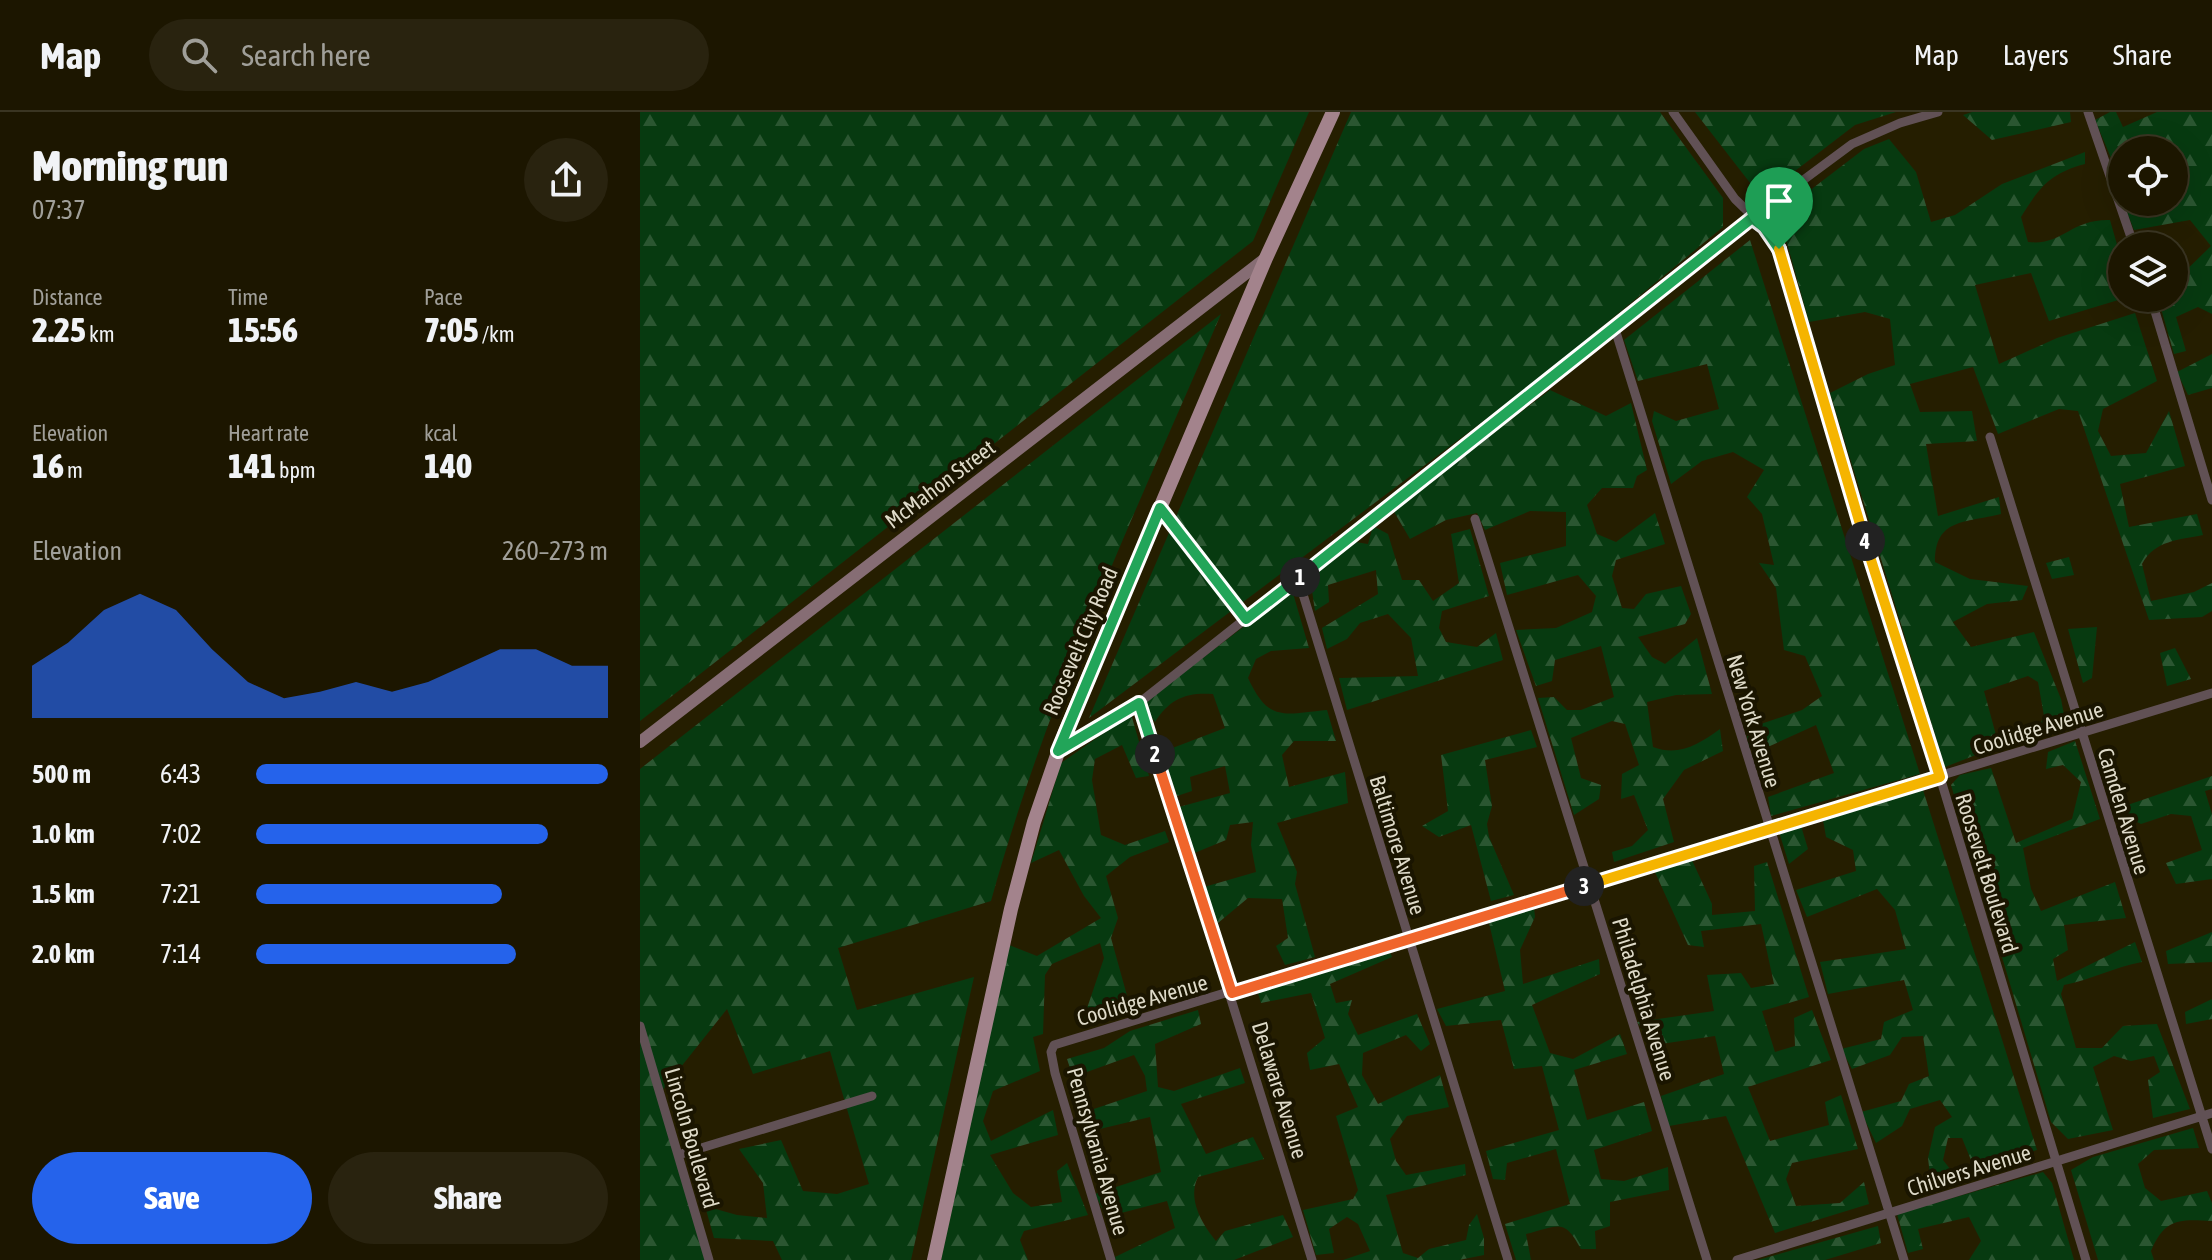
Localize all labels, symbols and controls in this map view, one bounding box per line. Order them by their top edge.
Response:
search box [149,19,709,91]
icon: search [177,33,221,77]
text: Map [40,34,101,77]
text: Search here [241,38,371,72]
text: Map [1914,39,1959,71]
text: Layers [2003,39,2069,71]
text: Share [2113,39,2172,71]
map controls [2108,136,2188,312]
button: locate [2108,136,2188,216]
button: share [524,138,608,222]
text: Morning run [32,140,228,190]
pin [1745,167,1813,249]
icon: arrive [1757,179,1801,223]
text: 07:37 [32,195,86,225]
button: layers [2108,232,2188,312]
text: Distance [32,284,103,310]
text: Time [228,284,268,310]
text: Pace [424,284,463,310]
text: 2.25 [32,310,86,349]
text: 15:56 [228,310,298,349]
text: 7:05 [424,310,479,349]
text: km [86,321,115,347]
text: /km [479,321,515,347]
text: Elevation [32,420,108,446]
text: Heart rate [228,420,309,446]
text: kcal [424,420,457,446]
street label: McMahon Street [880,434,1000,534]
text: 16 [32,446,64,485]
text: 141 [228,446,276,485]
text: 140 [424,446,472,485]
text: m [64,457,83,483]
text: bpm [276,457,316,483]
pin: 4 [1845,521,1885,561]
text: 4 [1860,528,1870,554]
text: Elevation [32,536,122,566]
text: 260–273 m [502,536,608,566]
pin: 1 [1280,557,1320,597]
street label: Roosevelt City Road [1037,563,1123,719]
text: 1 [1295,564,1305,590]
street label: New York Avenue [1721,651,1787,791]
street label: Coolidge Avenue [1970,696,2106,760]
pin: 2 [1135,734,1175,774]
text: 2 [1150,741,1160,767]
street label: Camden Avenue [2092,745,2156,877]
text: 500 m [32,759,91,789]
text: 6:43 [160,759,201,789]
street label: Baltimore Avenue [1364,772,1432,918]
street label: Roosevelt Boulevard [1950,790,2024,956]
text: 1.0 km [32,819,95,849]
text: 7:02 [160,819,202,849]
pin: 3 [1564,866,1604,906]
text: 3 [1579,873,1589,899]
text: 1.5 km [32,879,95,909]
text: 7:21 [160,879,201,909]
street label: Philadelphia Avenue [1607,914,1681,1084]
text: 2.0 km [32,939,95,969]
text: 7:14 [160,939,201,969]
street label: Coolidge Avenue [1074,969,1210,1031]
street label: Delaware Avenue [1247,1018,1313,1162]
street label: Pennsylvania Avenue [1062,1064,1134,1238]
street label: Lincoln Boulevard [660,1065,724,1211]
street label: Chilvers Avenue [1904,1139,2034,1201]
button: Save [32,1152,312,1244]
button: Share [328,1152,608,1244]

